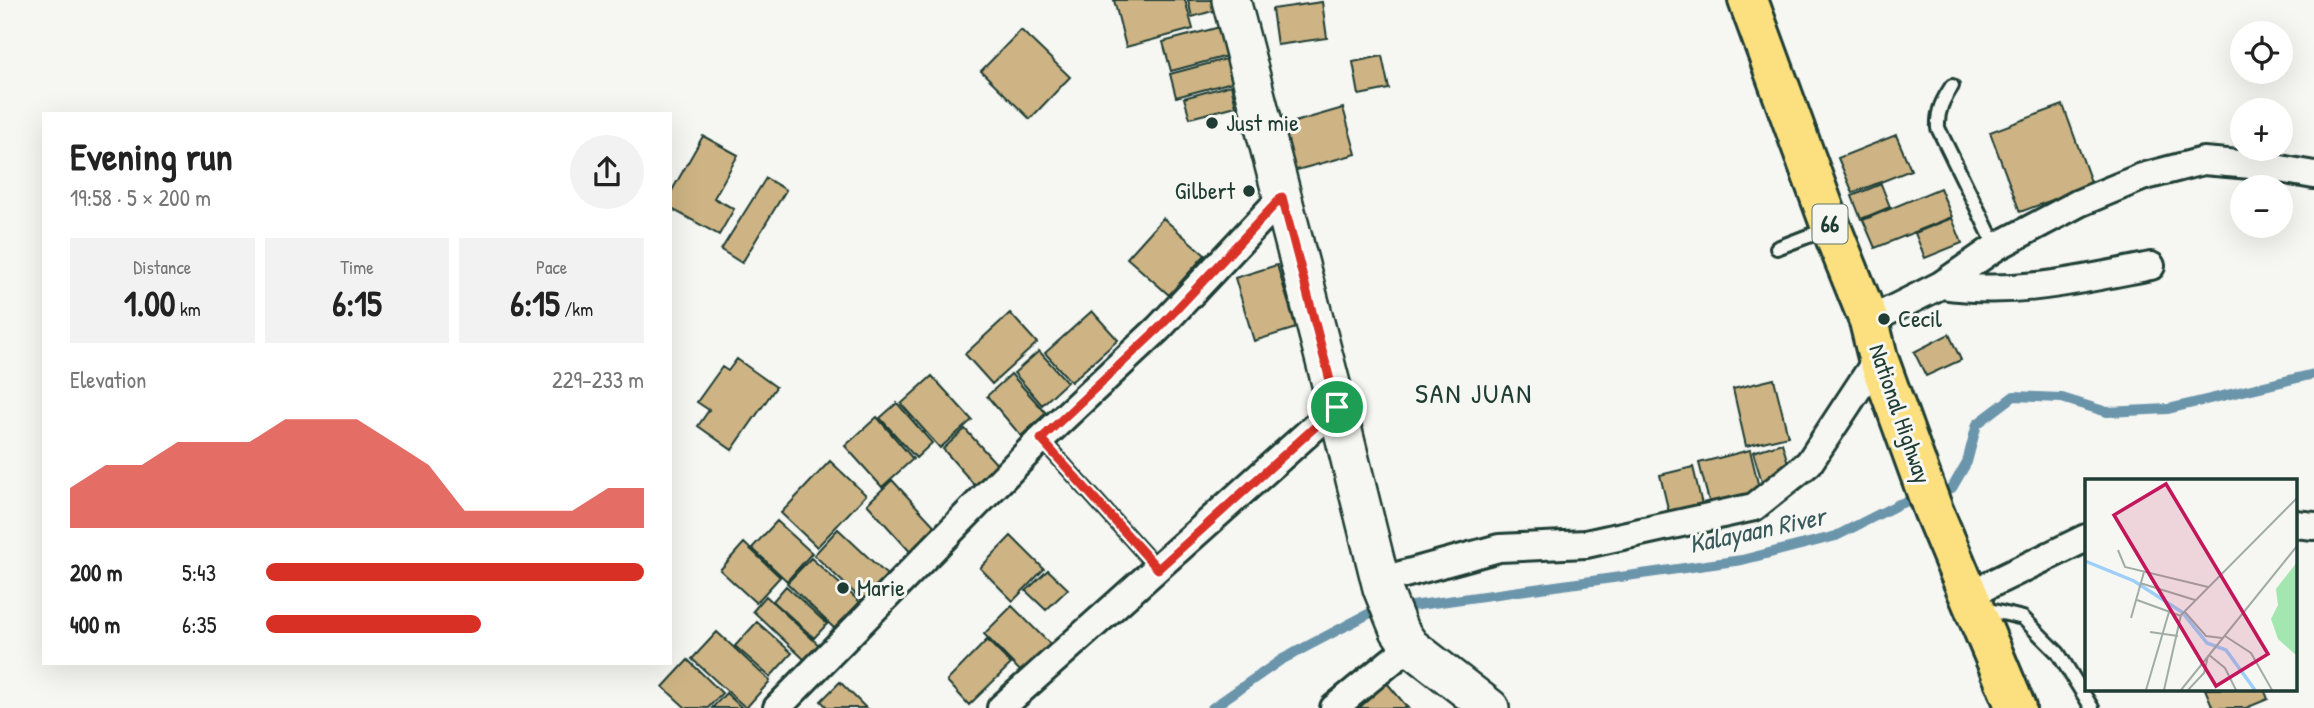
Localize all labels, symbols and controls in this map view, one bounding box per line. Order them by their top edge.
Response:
map controls [2230,21,2293,238]
button: locate [2230,21,2293,84]
button: + [2230,98,2293,161]
place label: Just mie [1226,106,1299,138]
marker: Just mie [1204,115,1220,131]
text: Evening run [70,130,233,182]
button: share [570,135,644,209]
place label: Gilbert [1175,174,1236,206]
button: − [2230,175,2293,238]
text: 19:58 · 5 × 200 m [70,182,211,213]
marker: Gilbert [1241,183,1257,199]
road number: 66 [1812,204,1848,244]
text: Distance [133,254,191,280]
text: Time [340,254,374,280]
text: Pace [536,254,567,280]
text: 1.00 [124,280,176,327]
text: 6:15 [332,280,382,327]
text: 6:15 [510,280,560,327]
text: km [176,296,201,322]
text: /km [560,296,593,322]
place label: Cecil [1898,302,1942,334]
marker: Cecil [1876,311,1892,327]
street label: National Highway [1862,340,1940,488]
text: Elevation [70,364,146,395]
text: 229–233 m [552,364,644,395]
district label: SAN JUAN [1415,374,1533,412]
pin [1307,377,1367,437]
icon: arrive [1318,388,1356,426]
inset map [2085,479,2296,690]
water label: Kalayaan River [1686,497,1831,562]
text: 200 m [70,557,122,588]
text: 5:43 [182,557,216,588]
place label: Marie [857,571,905,603]
marker: Marie [835,580,851,596]
text: 400 m [70,609,120,640]
text: 6:35 [182,609,217,640]

